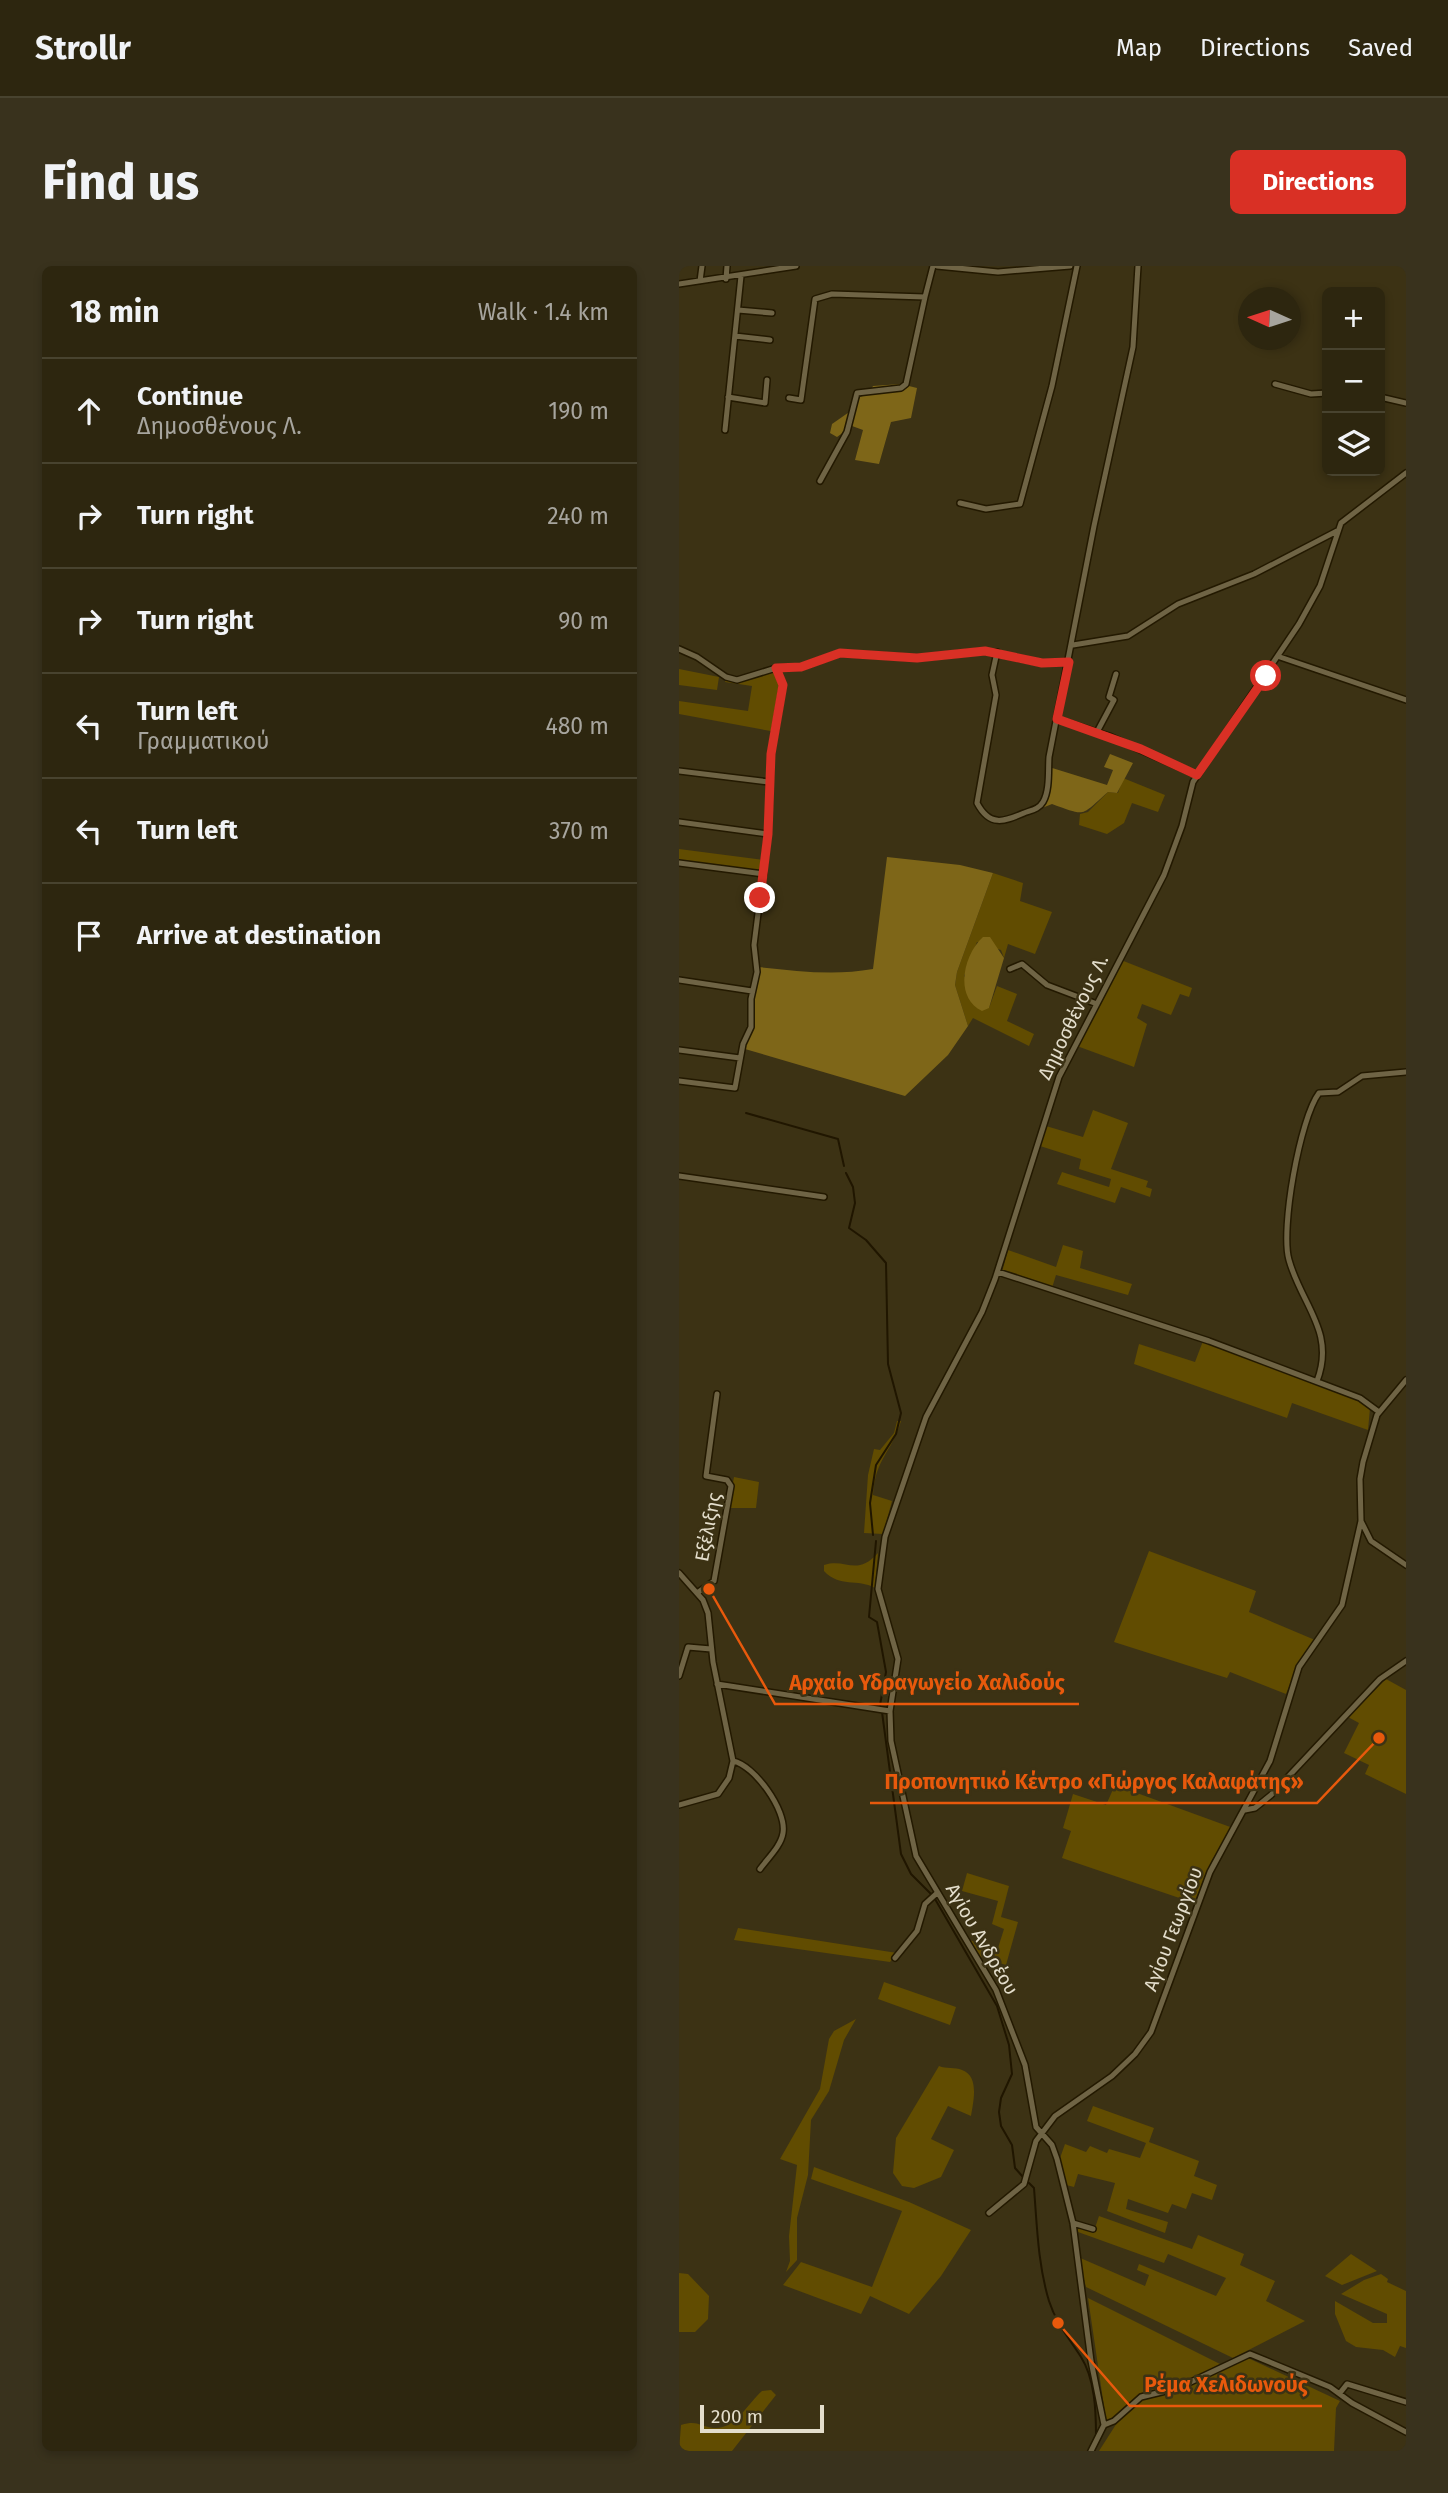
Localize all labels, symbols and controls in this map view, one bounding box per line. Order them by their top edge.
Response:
text: Strollr [35,28,131,68]
text: Map [1116,34,1162,62]
text: Directions [1200,34,1310,62]
text: Saved [1348,34,1413,62]
button: Directions [1230,150,1406,214]
text: Find us [42,153,199,212]
north arrow [1238,287,1301,350]
map controls [1322,287,1385,476]
button: + [1322,287,1385,350]
text: 18 min [70,294,160,330]
text: Walk · 1.4 km [478,298,609,326]
button: − [1322,350,1385,413]
text: Continue [137,381,243,412]
icon: ahead [70,392,108,430]
text: 190 m [548,397,609,425]
text: Δημοσθένους Λ. [137,412,302,440]
button: layers [1322,413,1385,476]
icon: right [70,497,108,535]
text: Turn right [137,500,254,531]
text: 240 m [547,502,609,530]
icon: right [70,602,108,640]
text: Turn right [137,605,254,636]
text: 90 m [558,607,609,635]
route start [1250,660,1281,691]
text: Turn left [137,696,238,727]
icon: left [70,707,108,745]
text: 480 m [545,712,609,740]
text: Γραμματικού [137,727,269,755]
icon: left [70,812,108,850]
text: Turn left [137,815,238,846]
text: 370 m [549,817,609,845]
route end [744,882,775,913]
icon: arrive [70,917,108,955]
text: Arrive at destination [137,920,381,951]
street label: Δημοσθένους Λ. [1033,951,1113,1083]
street label: Εξέλιξης [690,1491,726,1563]
callout: Αρχαίο Υδραγωγείο Χαλιδούς [775,1662,1079,1704]
text: Αρχαίο Υδραγωγείο Χαλιδούς [788,1670,1065,1696]
callout: Προπονητικό Κέντρο «Γιώργος Καλαφάτης» [870,1761,1317,1803]
text: Προπονητικό Κέντρο «Γιώργος Καλαφάτης» [884,1769,1304,1795]
street label: Αγίου Γεωργίου [1139,1864,1207,1994]
street label: Αγίου Ανδρέου [941,1879,1023,1999]
callout: Ρέμα Χελιδωνούς [1130,2364,1322,2406]
text: Ρέμα Χελιδωνούς [1144,2372,1308,2398]
scale bar [700,2402,824,2434]
text: 200 m [711,2405,763,2428]

